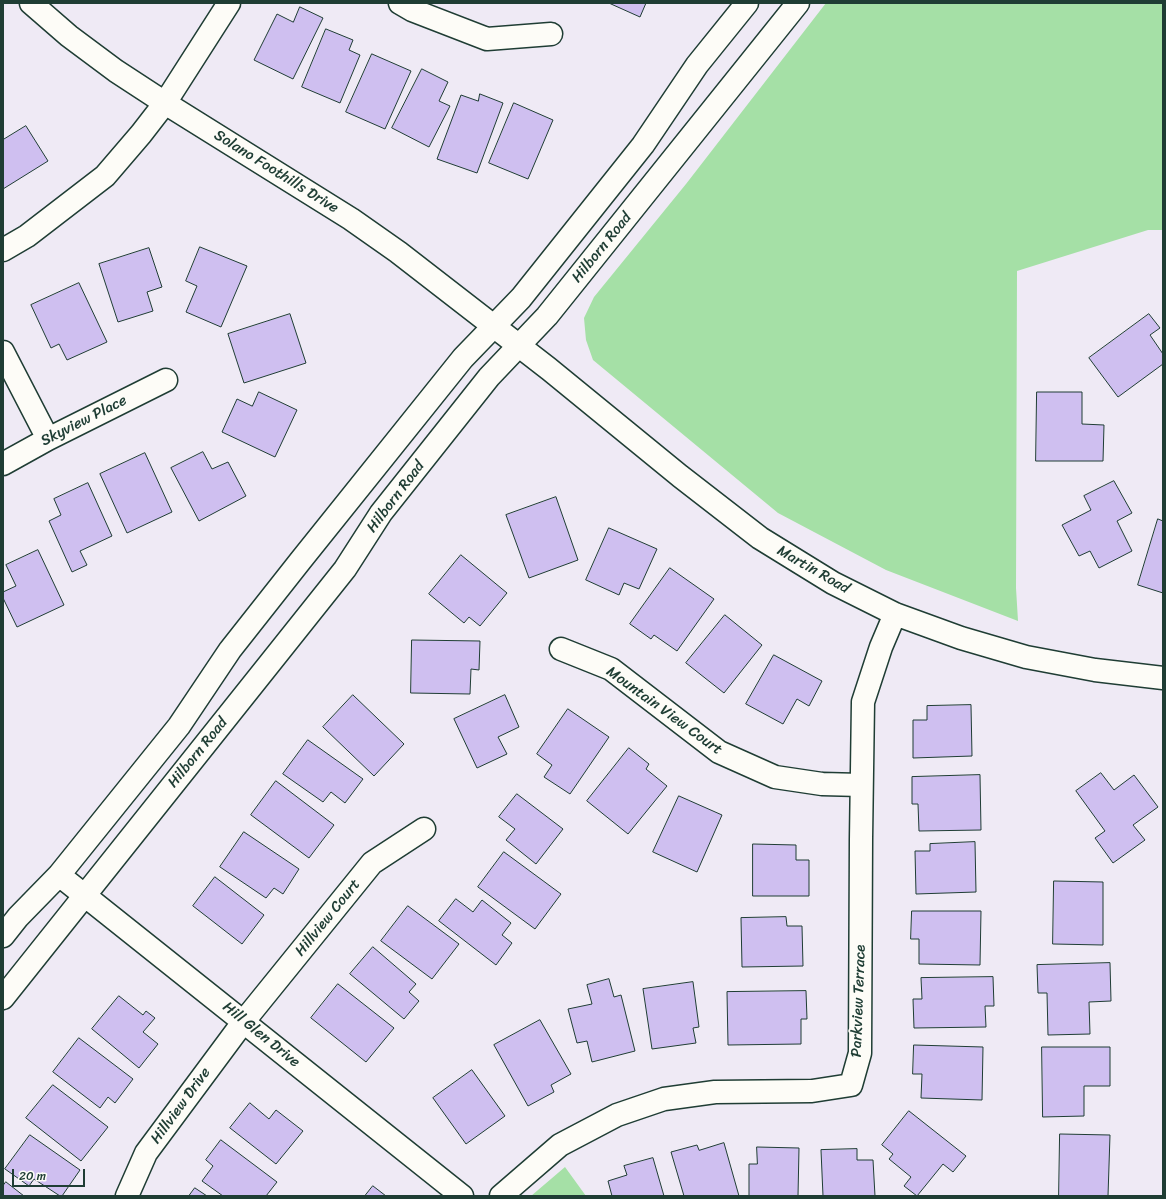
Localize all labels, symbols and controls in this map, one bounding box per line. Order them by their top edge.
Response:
street label: Solano Foothills Drive [210,126,342,218]
street label: Hilborn Road [568,209,636,287]
street label: Skyview Place [38,392,130,450]
street label: Hilborn Road [363,458,429,536]
street label: Martin Road [774,542,852,598]
street label: Mountain View Court [602,663,726,759]
street label: Hilborn Road [164,714,232,792]
street label: Hillview Court [292,876,364,960]
street label: Parkview Terrace [848,944,870,1058]
street label: Hill Glen Drive [219,998,303,1072]
street label: Hillview Drive [147,1064,215,1148]
scale bar [14,1161,87,1187]
text: 20 m [19,1165,46,1187]

